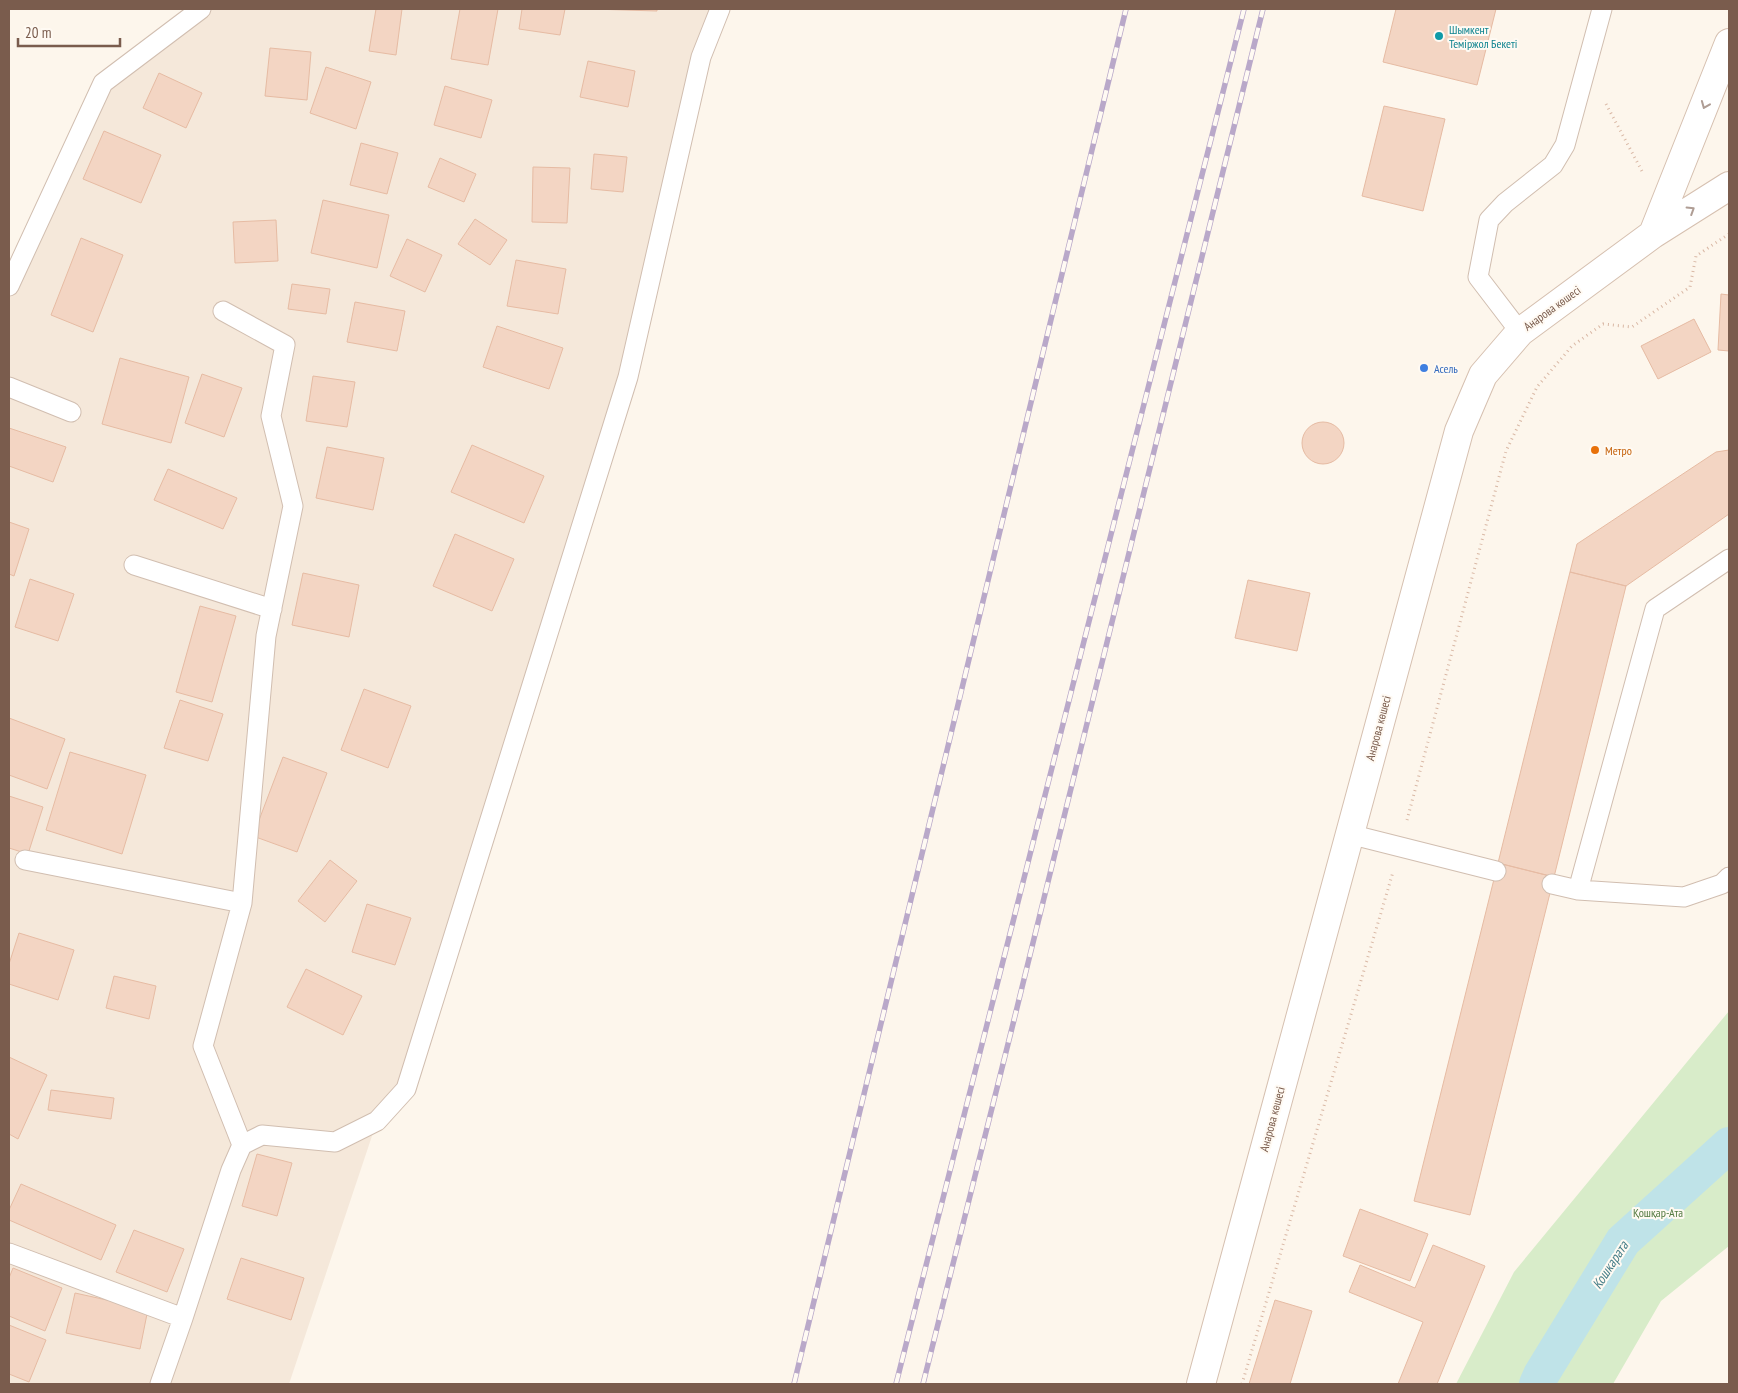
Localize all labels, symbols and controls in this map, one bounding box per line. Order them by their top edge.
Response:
scale bar [18,15,120,47]
place label: Шымкент Теміржол Бекеті [1449,22,1517,51]
text: 20 m [25,23,51,42]
marker: Шымкент Теміржол Бекеті [1433,30,1445,42]
one-way arrow [1700,100,1711,109]
one-way arrow [1685,207,1694,216]
street label: Анарова көшесі [1521,282,1583,334]
place label: Асель [1434,361,1458,376]
marker: Асель [1418,362,1430,374]
place label: Метро [1605,443,1632,458]
marker: Метро [1589,444,1601,456]
street label: Анарова көшесі [1362,694,1394,762]
street label: Анарова көшесі [1256,1085,1288,1153]
park label: Қошқар-Ата [1633,1205,1683,1220]
water label: Кошкарата [1588,1237,1633,1292]

